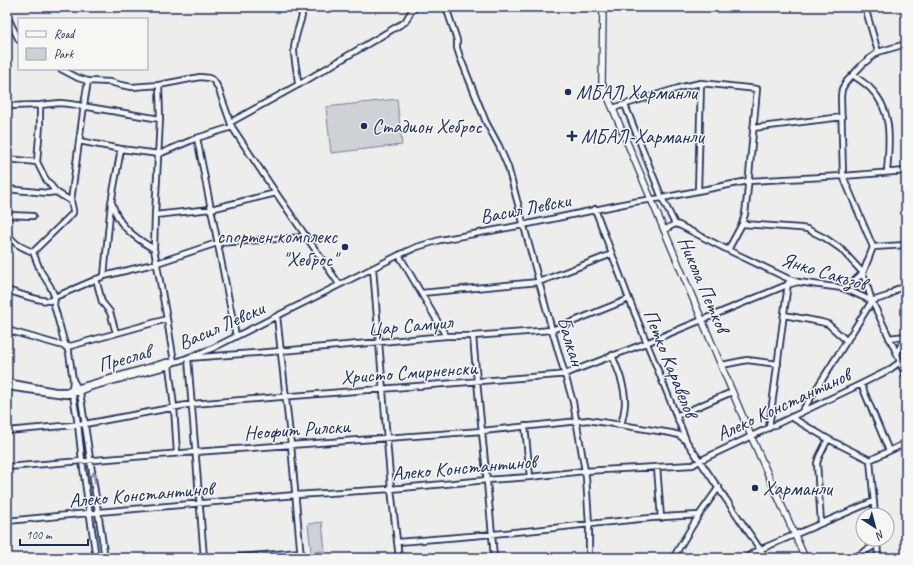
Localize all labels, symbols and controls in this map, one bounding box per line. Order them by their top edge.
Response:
legend [18,18,148,70]
text: Road [54,26,76,42]
text: Park [54,46,75,62]
place label: МБАЛ Харманли [576,80,699,105]
marker: МБАЛ Харманли [563,87,573,97]
place label: Стадион Хеброс [372,114,482,139]
marker: Стадион Хеброс [359,121,369,131]
place label: МБАЛ-Харманли [581,124,705,149]
marker: МБАЛ-Харманли [566,130,578,142]
street label: Васил Левски [478,187,574,229]
place label: спортен комплекс "Хеброс" [217,224,341,272]
street label: Никола Петков [672,233,736,339]
marker: спортен комплекс "Хеброс" [340,242,350,252]
street label: Янко Сакъзов [778,247,873,298]
street label: Васил Левски [174,295,269,355]
street label: Петко Каравелов [638,306,705,424]
street label: Цар Самуил [367,309,455,342]
street label: Балкан [551,313,590,370]
street label: Преслав [95,338,158,378]
street label: Христо Смирненски [340,355,479,390]
street label: Алеко Константинов [712,361,858,446]
street label: Неофит Рилски [243,413,352,446]
street label: Алеко Константинов [391,448,541,486]
one-way arrow [89,472,97,485]
street label: Алеко Константинов [68,475,218,513]
place label: Харманли [763,476,834,501]
marker: Харманли [750,483,760,493]
north arrow [855,507,895,547]
scale bar [20,521,88,547]
text: 100 m [26,527,53,543]
text: N [872,527,888,544]

